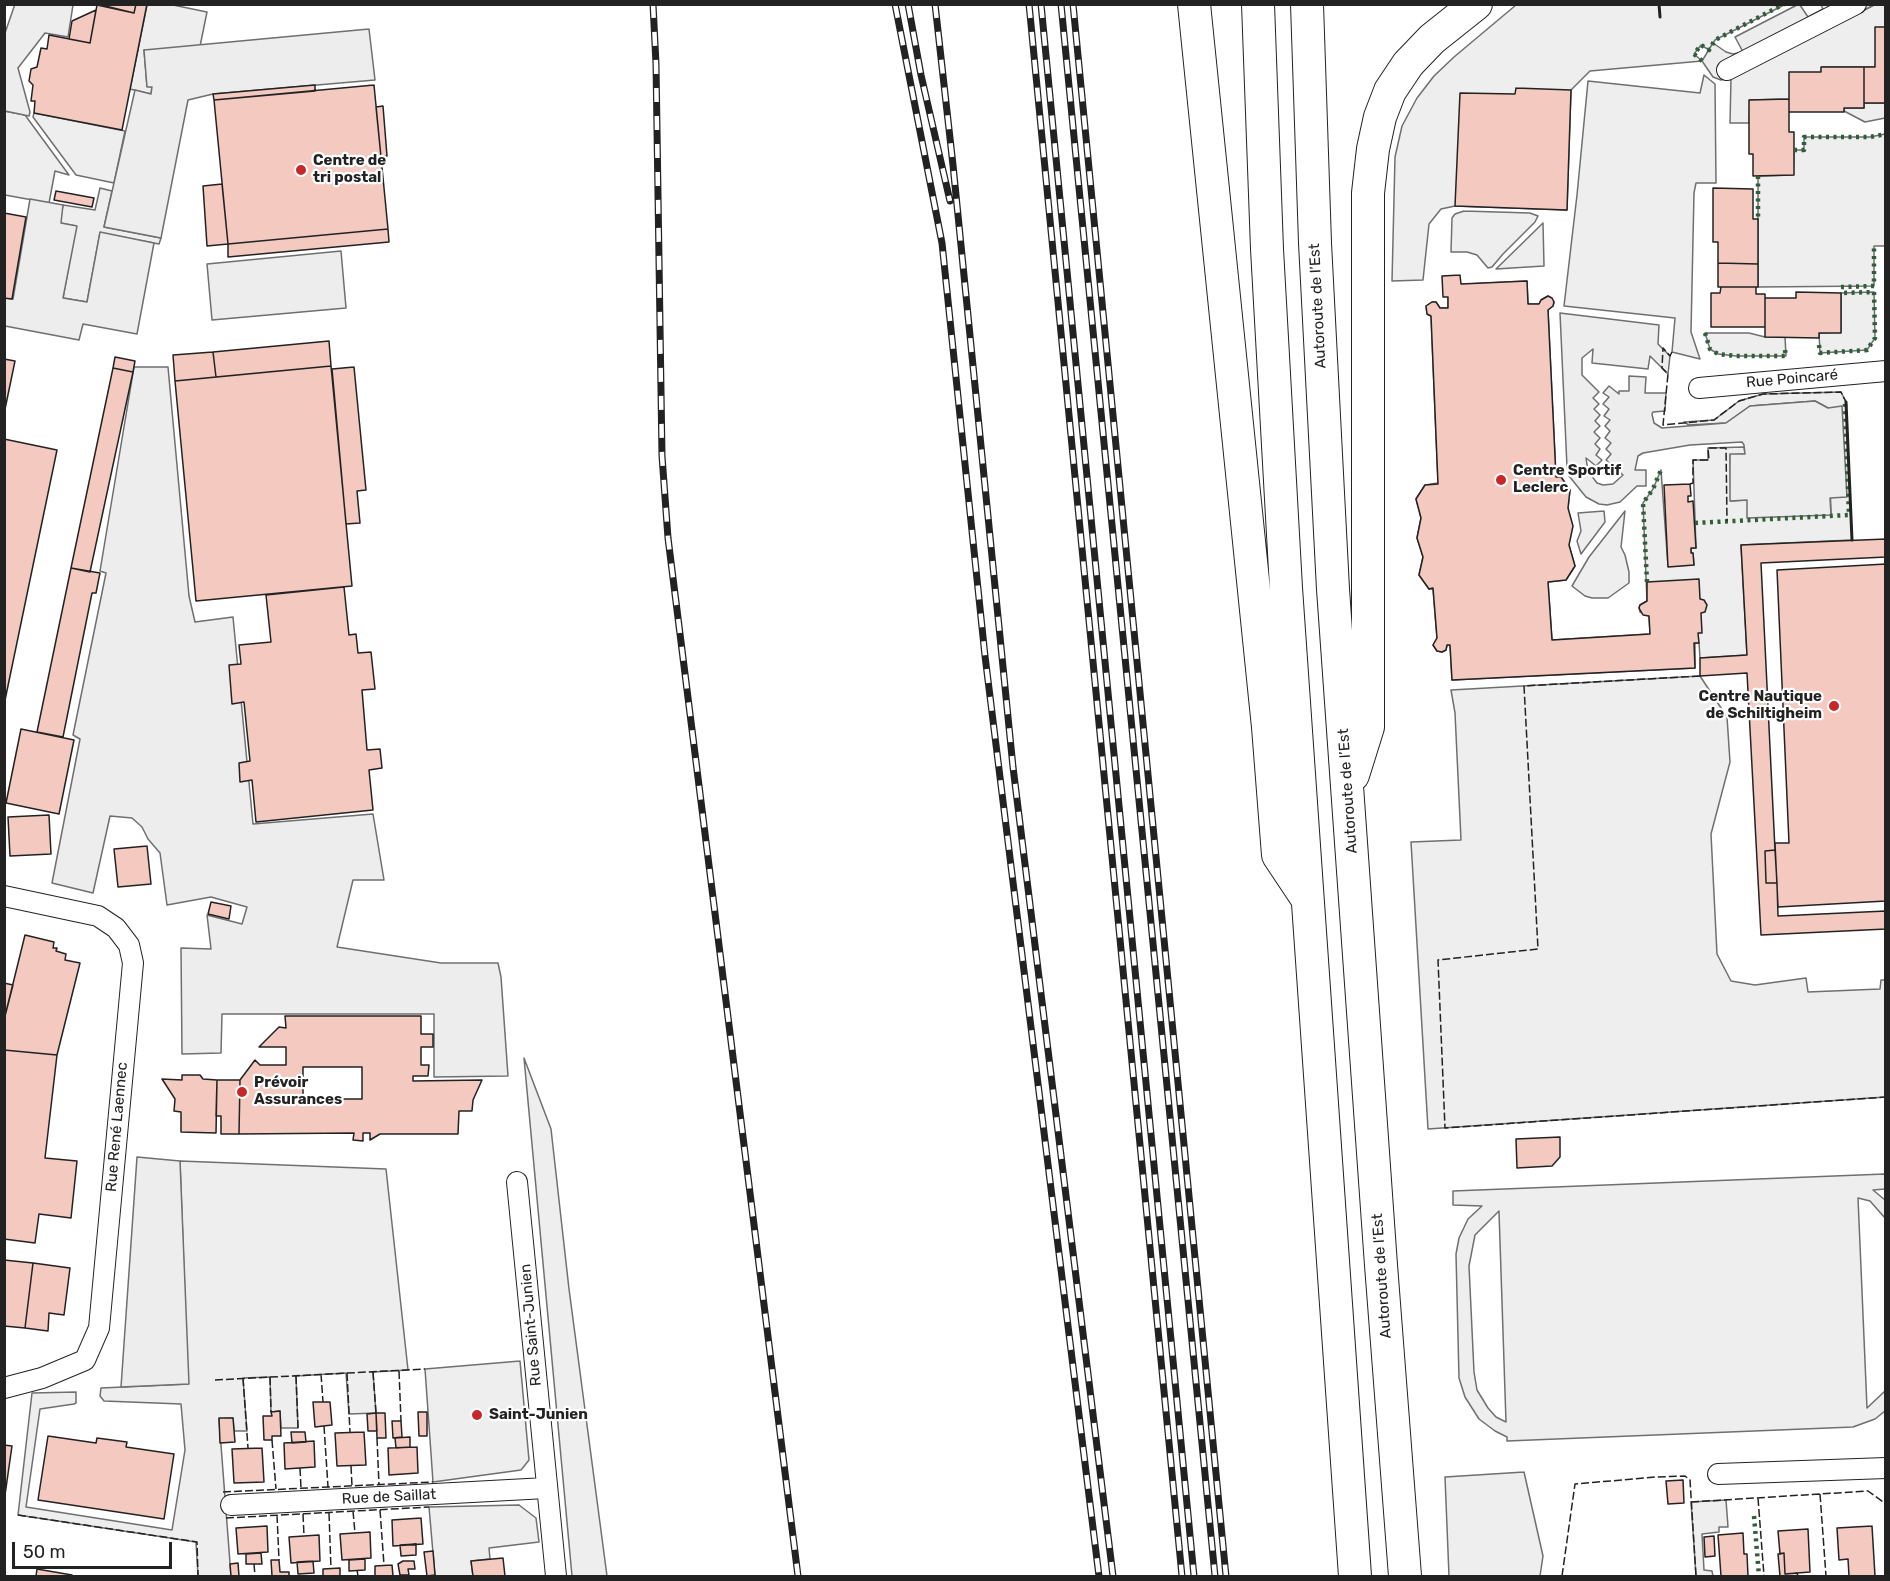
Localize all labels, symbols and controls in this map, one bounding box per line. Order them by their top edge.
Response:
place label: Centre de tri postal [313,152,386,187]
marker: Centre de tri postal [294,163,308,177]
street label: Autoroute de l’Est [1306,243,1330,369]
street label: Rue Poincaré [1745,366,1839,392]
place label: Centre Sportif Leclerc [1513,462,1621,497]
marker: Centre Sportif Leclerc [1494,473,1508,487]
place label: Centre Nautique de Schiltigheim [1699,688,1822,723]
marker: Centre Nautique de Schiltigheim [1827,699,1841,713]
street label: Autoroute de l’Est [1335,728,1361,854]
street label: Rue René Laennec [102,1061,132,1193]
place label: Prévoir Assurances [254,1074,342,1109]
marker: Prévoir Assurances [235,1085,249,1099]
street label: Autoroute de l’Est [1369,1213,1395,1339]
street label: Rue Saint-Junien [517,1263,545,1387]
place label: Saint-Junien [489,1406,588,1424]
marker: Saint-Junien [470,1408,484,1422]
street label: Rue de Saillat [341,1486,437,1508]
scale bar [15,1530,176,1568]
text: 50 m [23,1541,66,1563]

